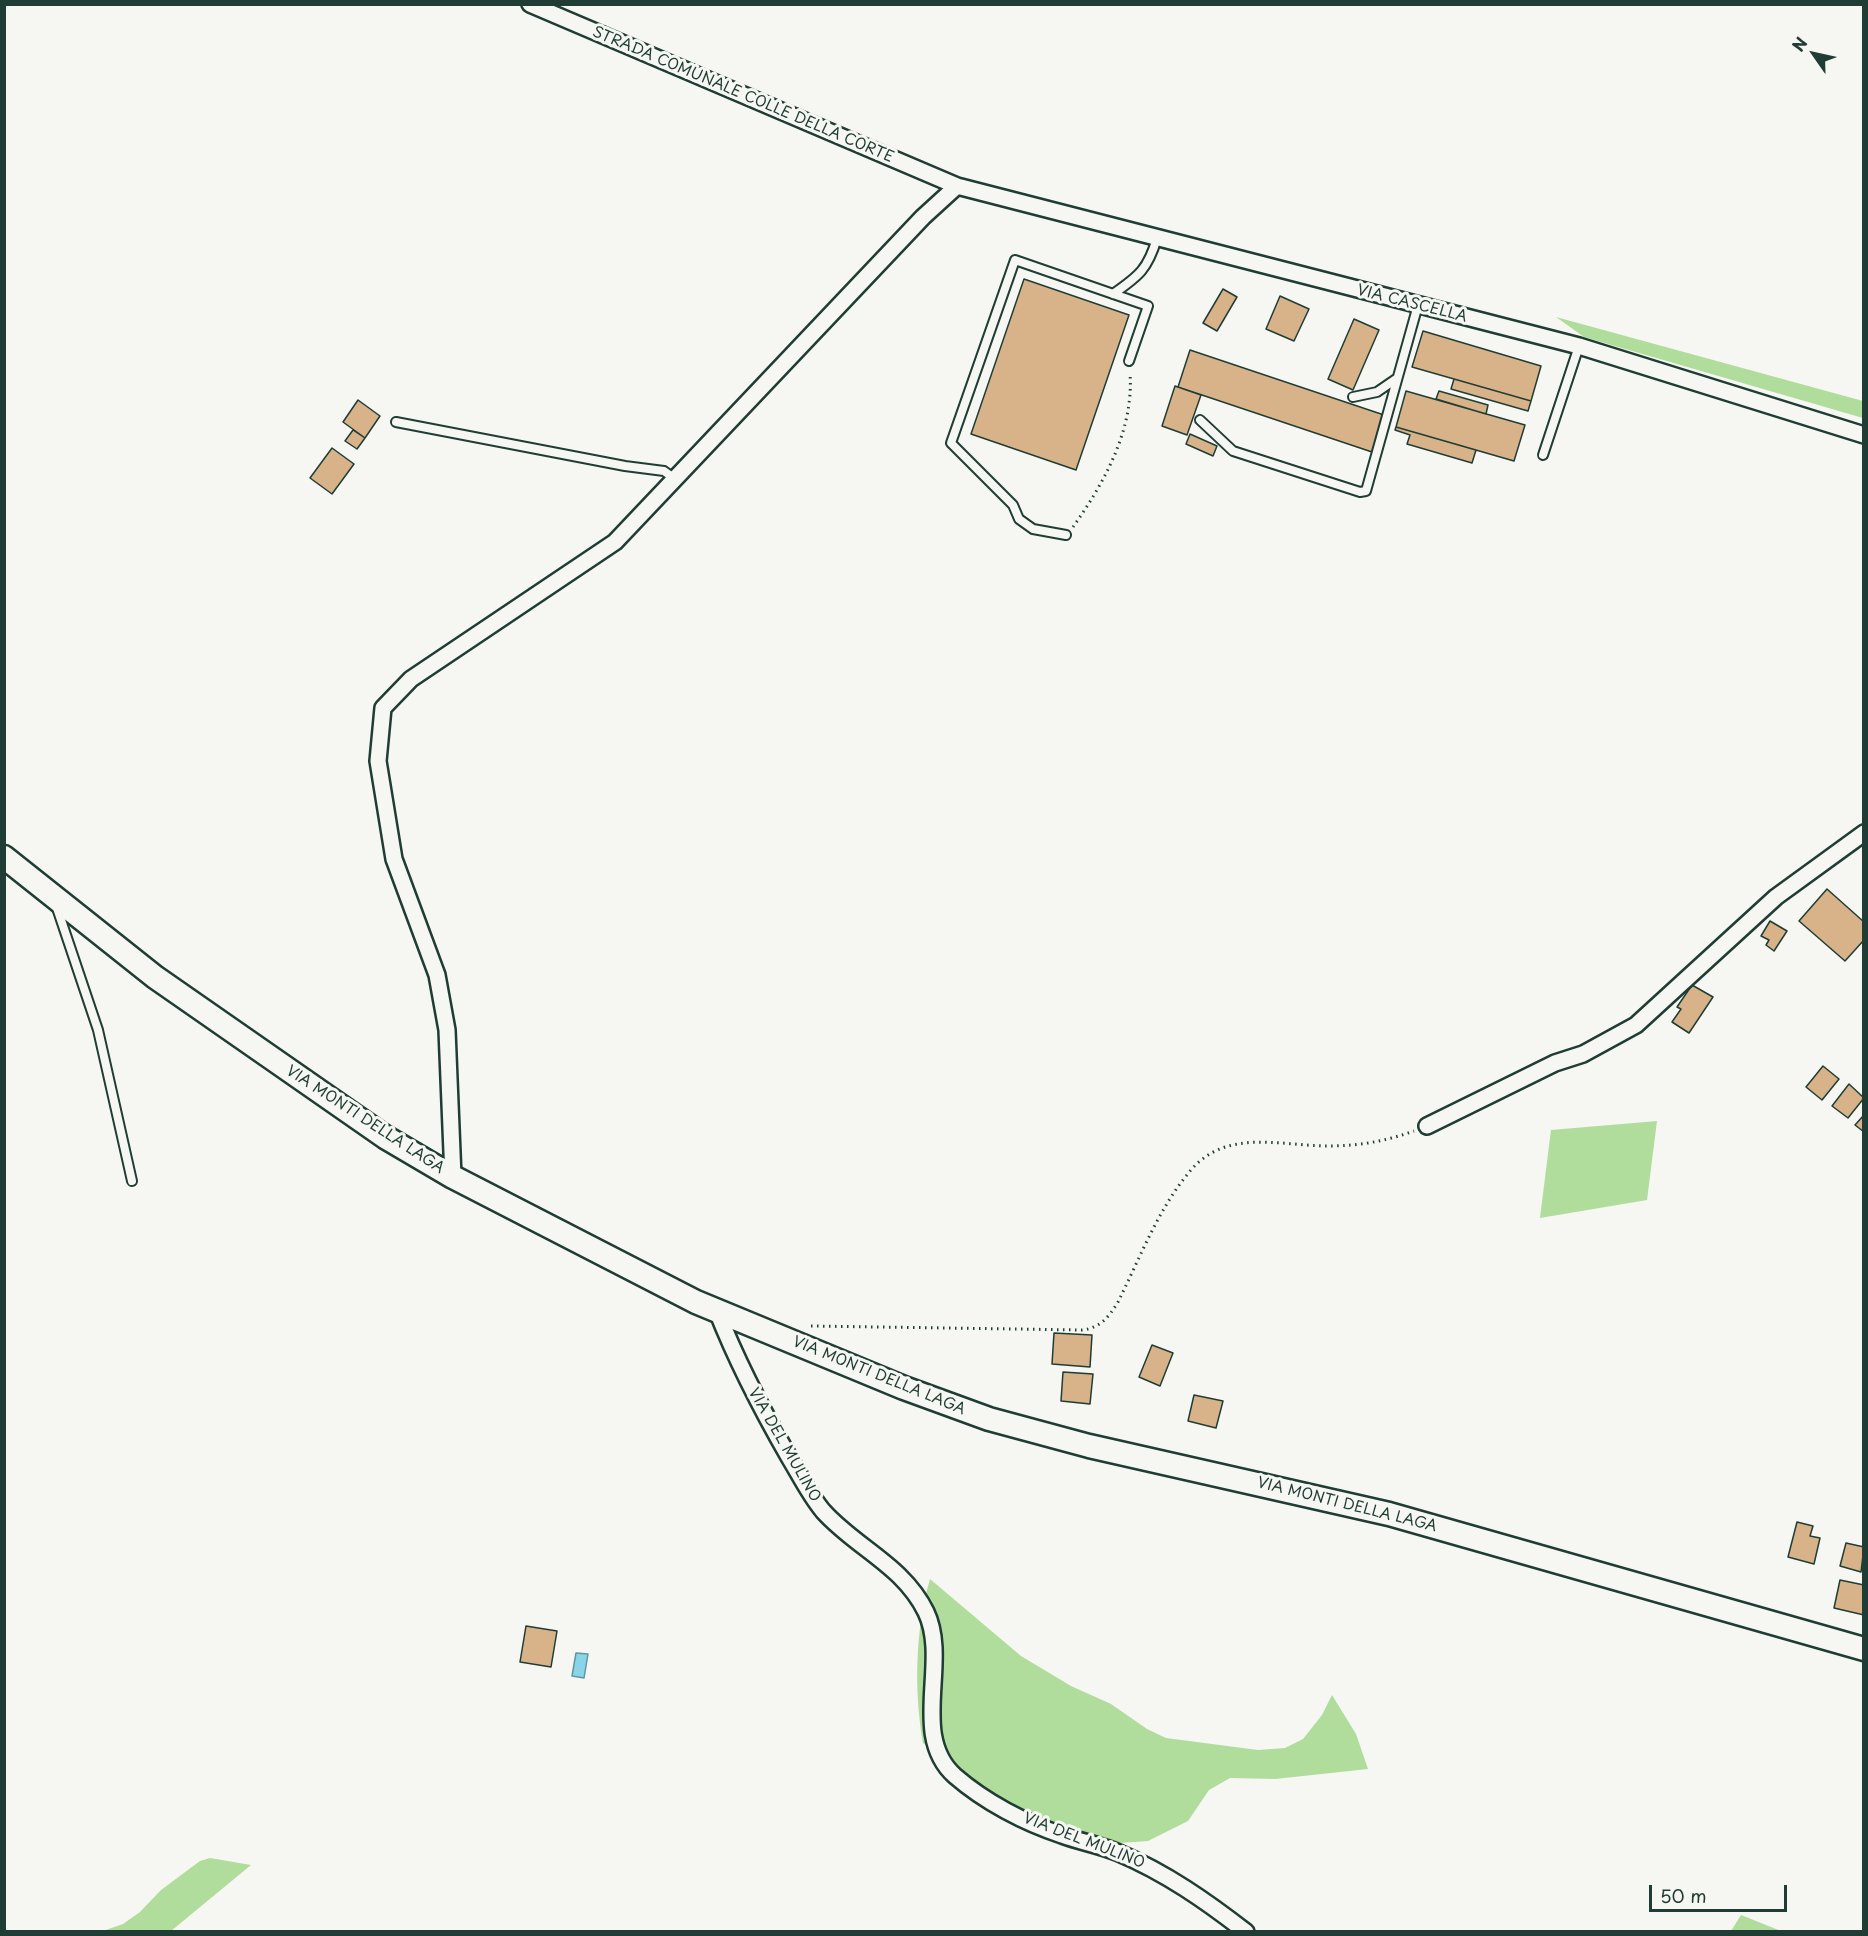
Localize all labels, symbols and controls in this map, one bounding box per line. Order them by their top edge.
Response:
street label: STRADA COMUNALE COLLE DELLA CORTE [590,23,896,167]
north arrow [1784,24,1844,84]
text: N [1786,32,1813,56]
street label: VIA CASCELLA [1355,282,1469,326]
street label: VIA MONTI DELLA LAGA [283,1062,447,1178]
street label: VIA MONTI DELLA LAGA [790,1333,968,1419]
street label: VIA DEL MULINO [744,1385,824,1505]
street label: VIA MONTI DELLA LAGA [1255,1474,1439,1536]
street label: VIA DEL MULINO [1021,1810,1147,1872]
scale bar [1652,1873,1790,1911]
text: 50 m [1660,1882,1707,1909]

